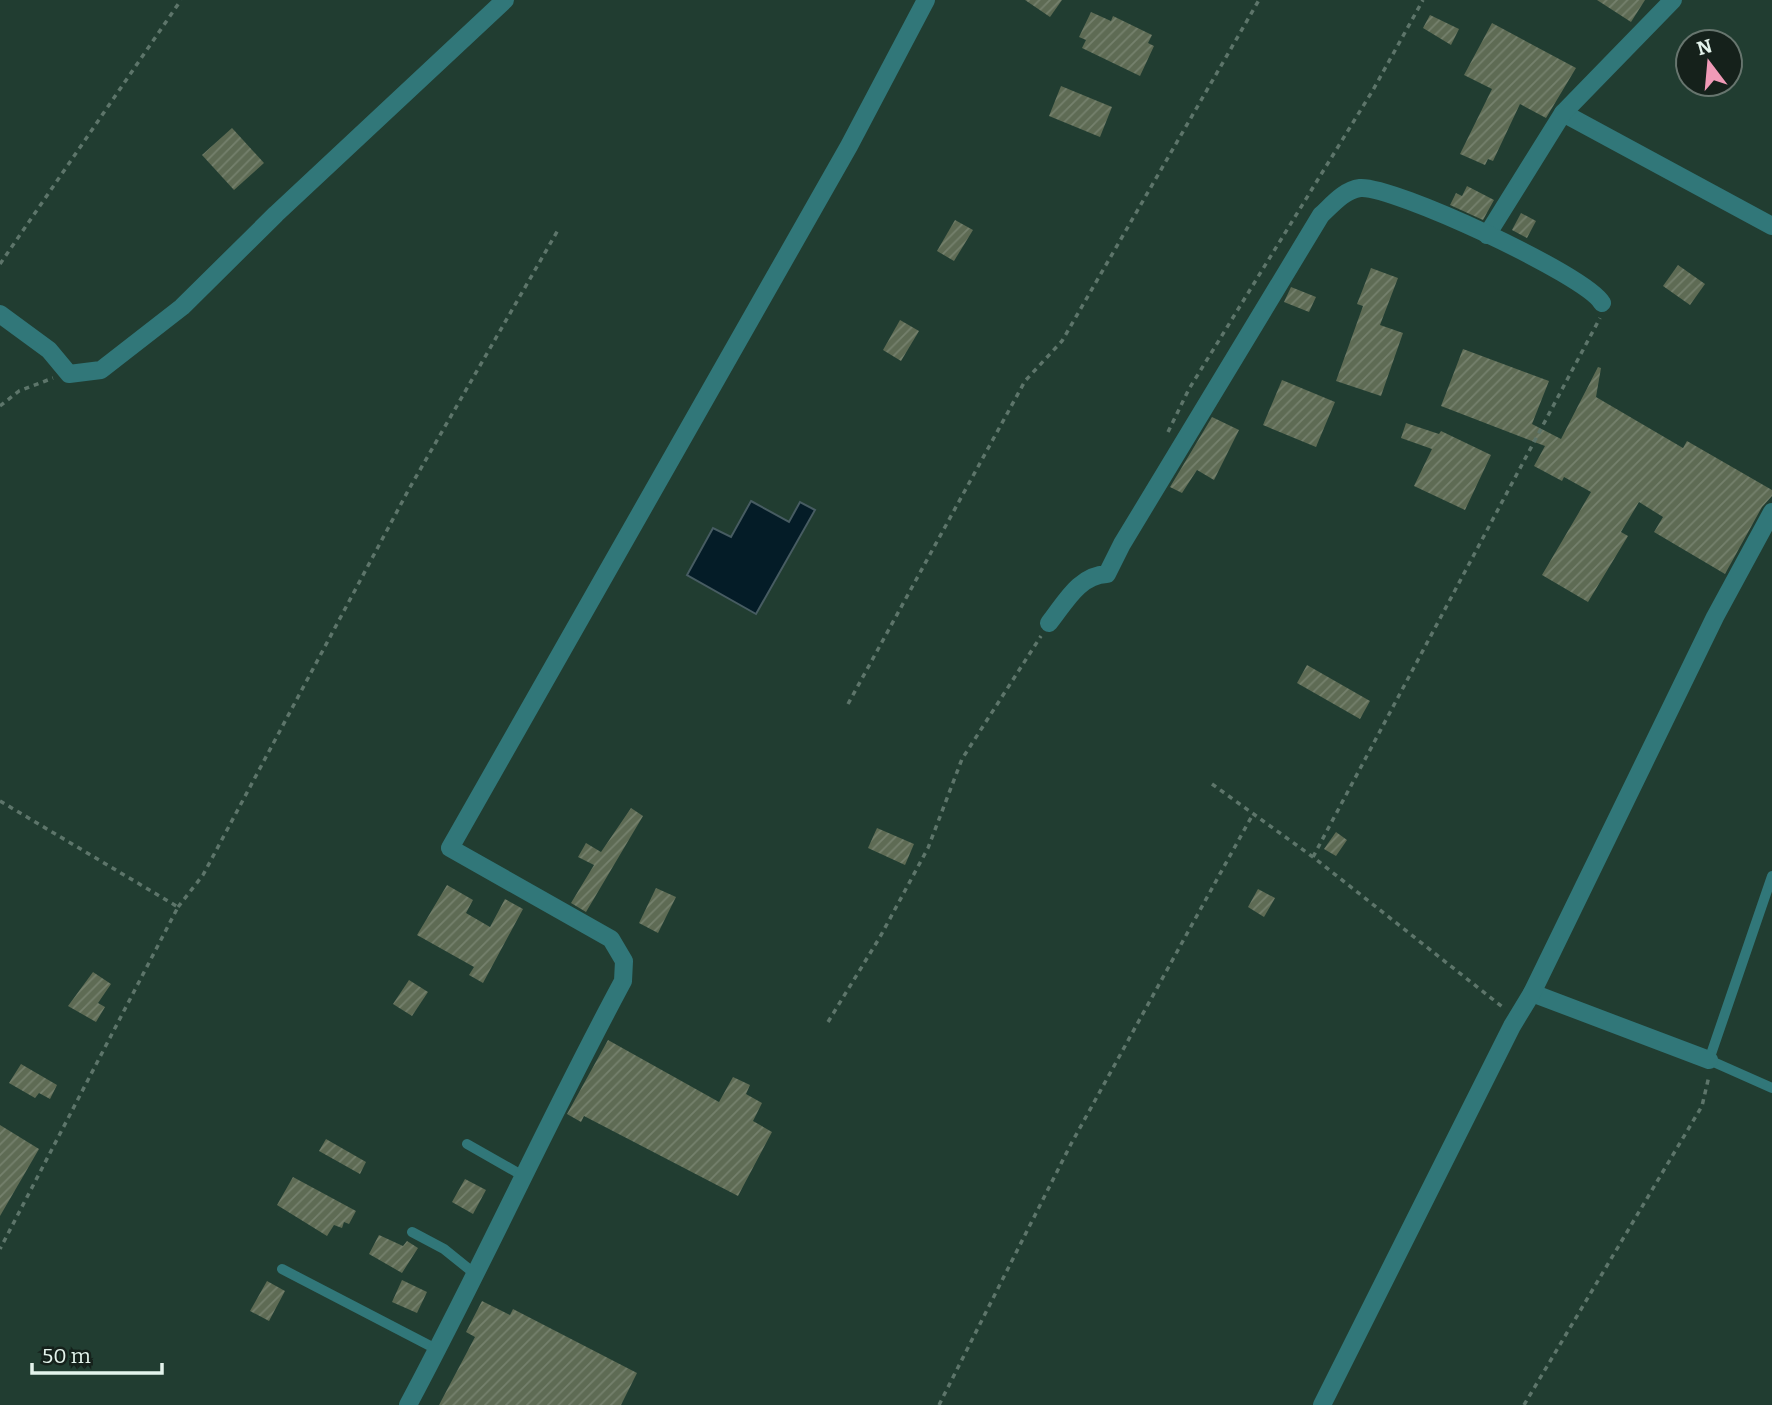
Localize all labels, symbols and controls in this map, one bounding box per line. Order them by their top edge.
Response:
north arrow [1674,28,1744,98]
text: N [1694,34,1715,60]
scale bar [32,1332,161,1376]
text: 50 m [42,1343,91,1369]

